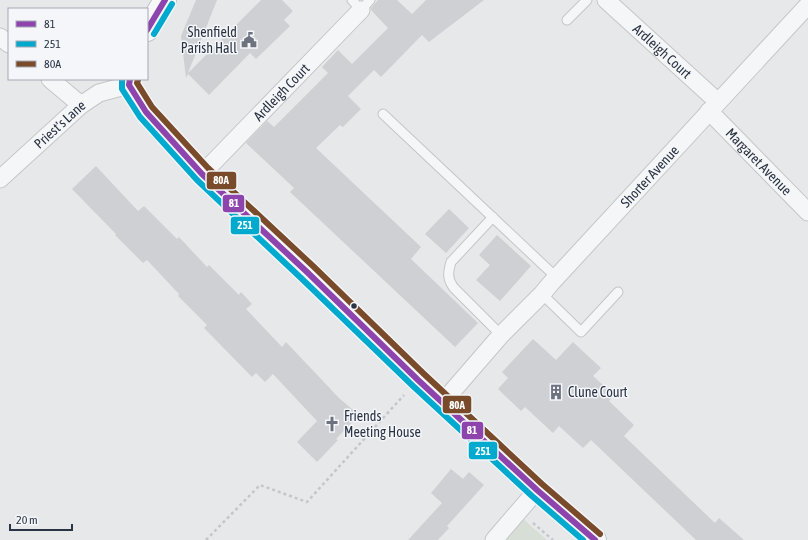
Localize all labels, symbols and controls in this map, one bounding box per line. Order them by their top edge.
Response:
legend [8,8,148,80]
text: 81 [44,17,56,31]
street label: Ardleigh Court [630,21,695,82]
place label: Shenfield Parish Hall [181,24,237,56]
public building icon: Shenfield Parish Hall [240,31,258,49]
text: 251 [44,37,61,51]
text: 80A [44,57,61,71]
street label: Ardleigh Court [250,60,313,124]
street label: Priest's Lane [31,97,88,152]
street label: Margaret Avenue [722,125,795,198]
street label: Shorter Avenue [617,142,682,211]
line badge: 80A [206,171,237,190]
text: 80A [213,174,229,186]
line badge: 81 [222,194,245,213]
text: 81 [229,197,239,209]
line badge: 251 [230,216,260,235]
text: 251 [237,219,253,231]
unlabelled marker [349,301,359,311]
building icon: Clune Court [547,383,565,401]
place label: Clune Court [568,384,628,400]
line badge: 80A [442,395,472,414]
text: 80A [449,399,465,411]
place label: Friends Meeting House [344,408,421,440]
church icon: Friends Meeting House [323,415,341,433]
line badge: 81 [461,421,484,440]
text: 81 [467,424,477,436]
line badge: 251 [468,441,498,460]
text: 251 [475,445,491,457]
scale bar [10,506,72,532]
text: 20 m [16,513,38,527]

